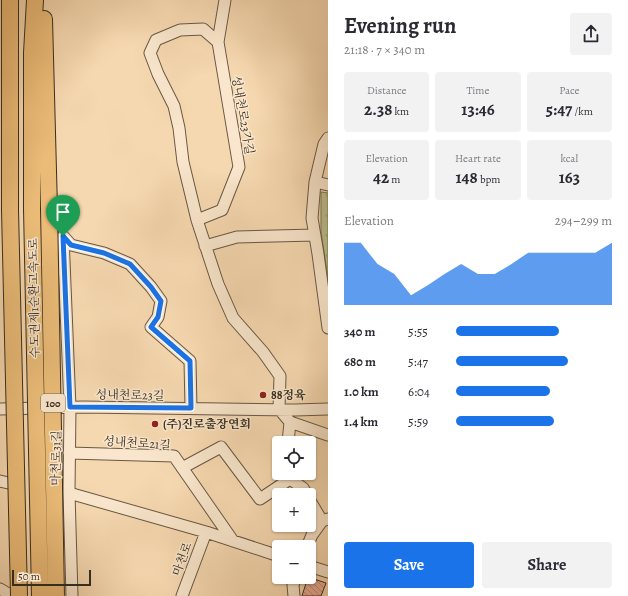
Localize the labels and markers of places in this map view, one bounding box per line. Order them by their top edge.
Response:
pin [46,195,80,236]
place label: 88정육 [271,387,306,403]
marker: 88정육 [258,390,268,400]
place label: (주)진로출장연회 [163,416,251,432]
marker: (주)진로출장연회 [150,419,160,429]

